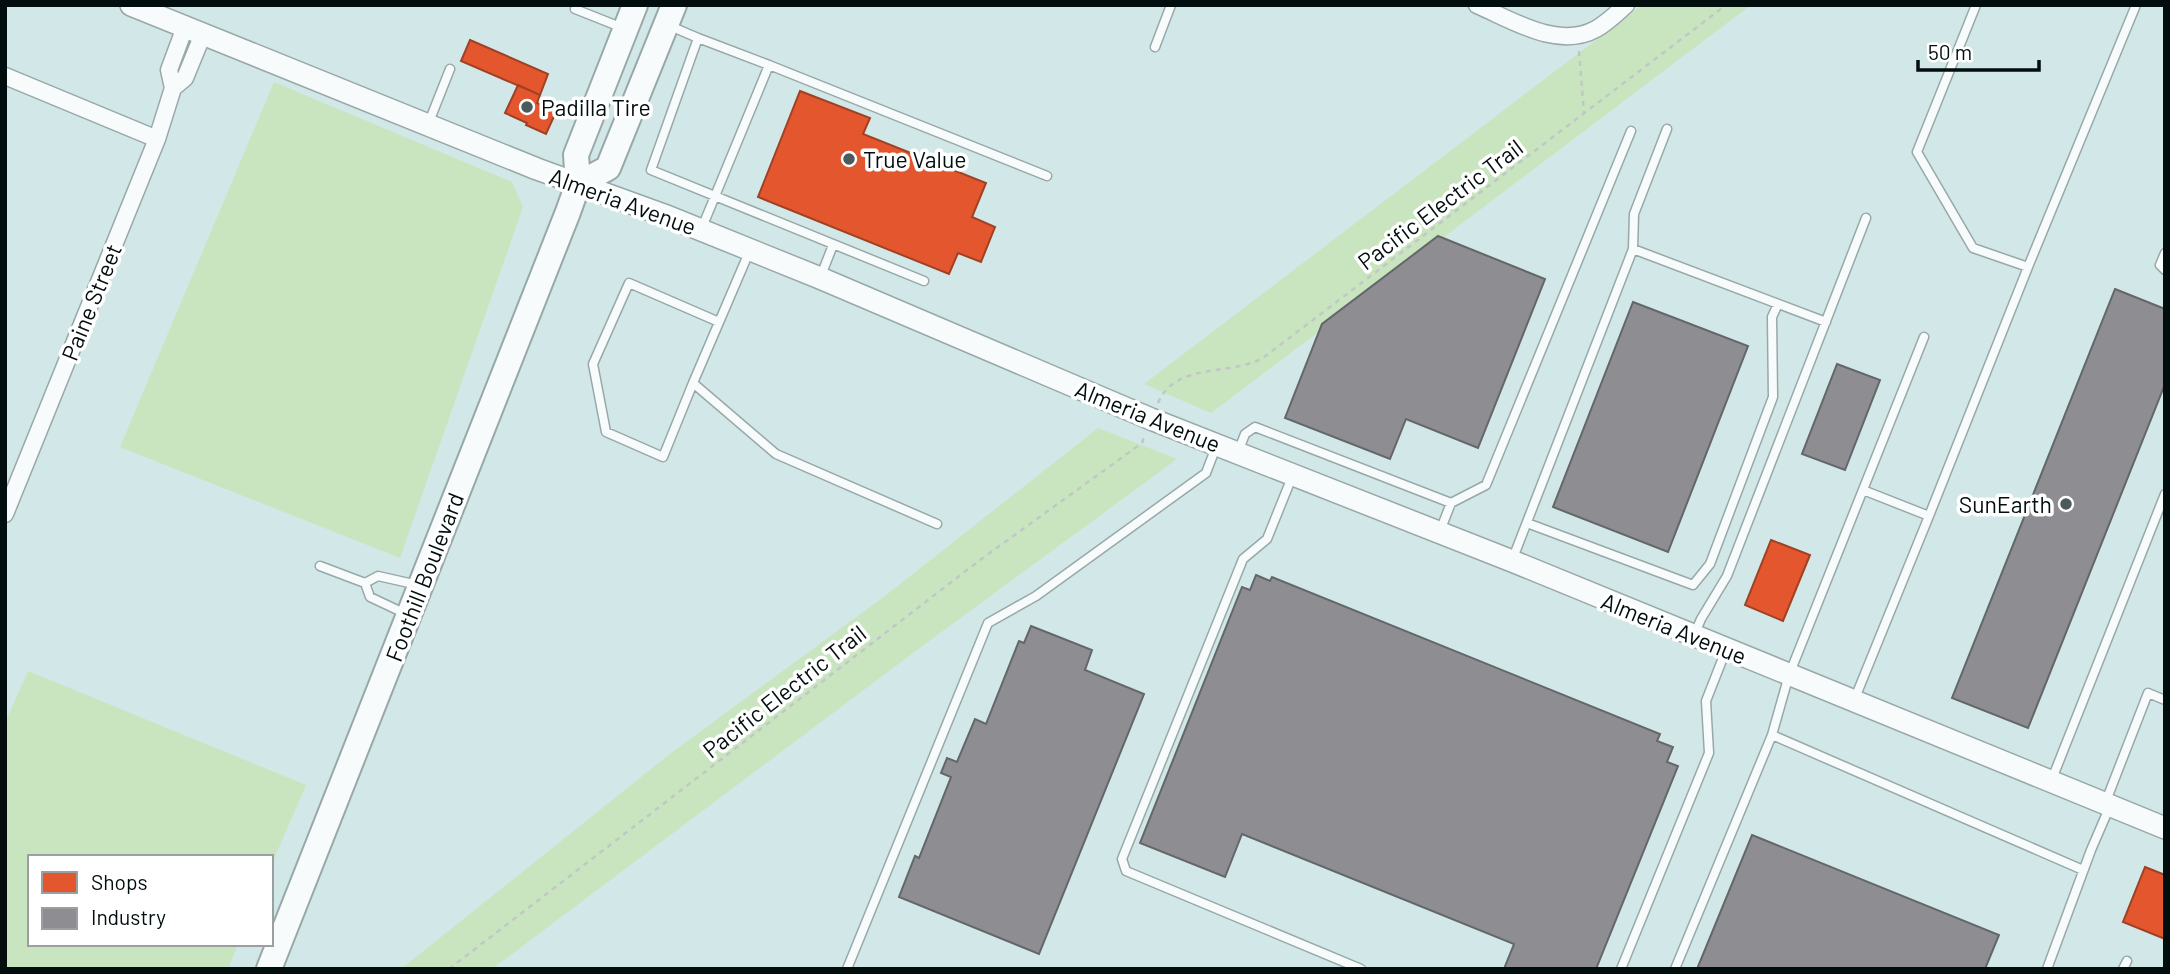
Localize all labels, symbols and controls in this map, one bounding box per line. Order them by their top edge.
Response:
scale bar [1918,28,2039,72]
text: 50 m [1928,39,1972,64]
place label: Padilla Tire [541,93,651,121]
marker: Padilla Tire [519,99,535,115]
street label: Pacific Electric Trail [1352,133,1528,275]
place label: True Value [863,145,967,173]
marker: True Value [841,151,857,167]
street label: Almeria Avenue [546,161,700,241]
street label: Paine Street [55,240,127,364]
street label: Almeria Avenue [1071,374,1225,458]
street label: Foothill Boulevard [379,489,469,665]
place label: SunEarth [1959,490,2052,518]
marker: SunEarth [2058,496,2074,512]
street label: Almeria Avenue [1597,586,1751,670]
street label: Pacific Electric Trail [697,619,871,763]
legend [28,855,273,946]
text: Shops [91,869,148,894]
text: Industry [91,904,166,929]

